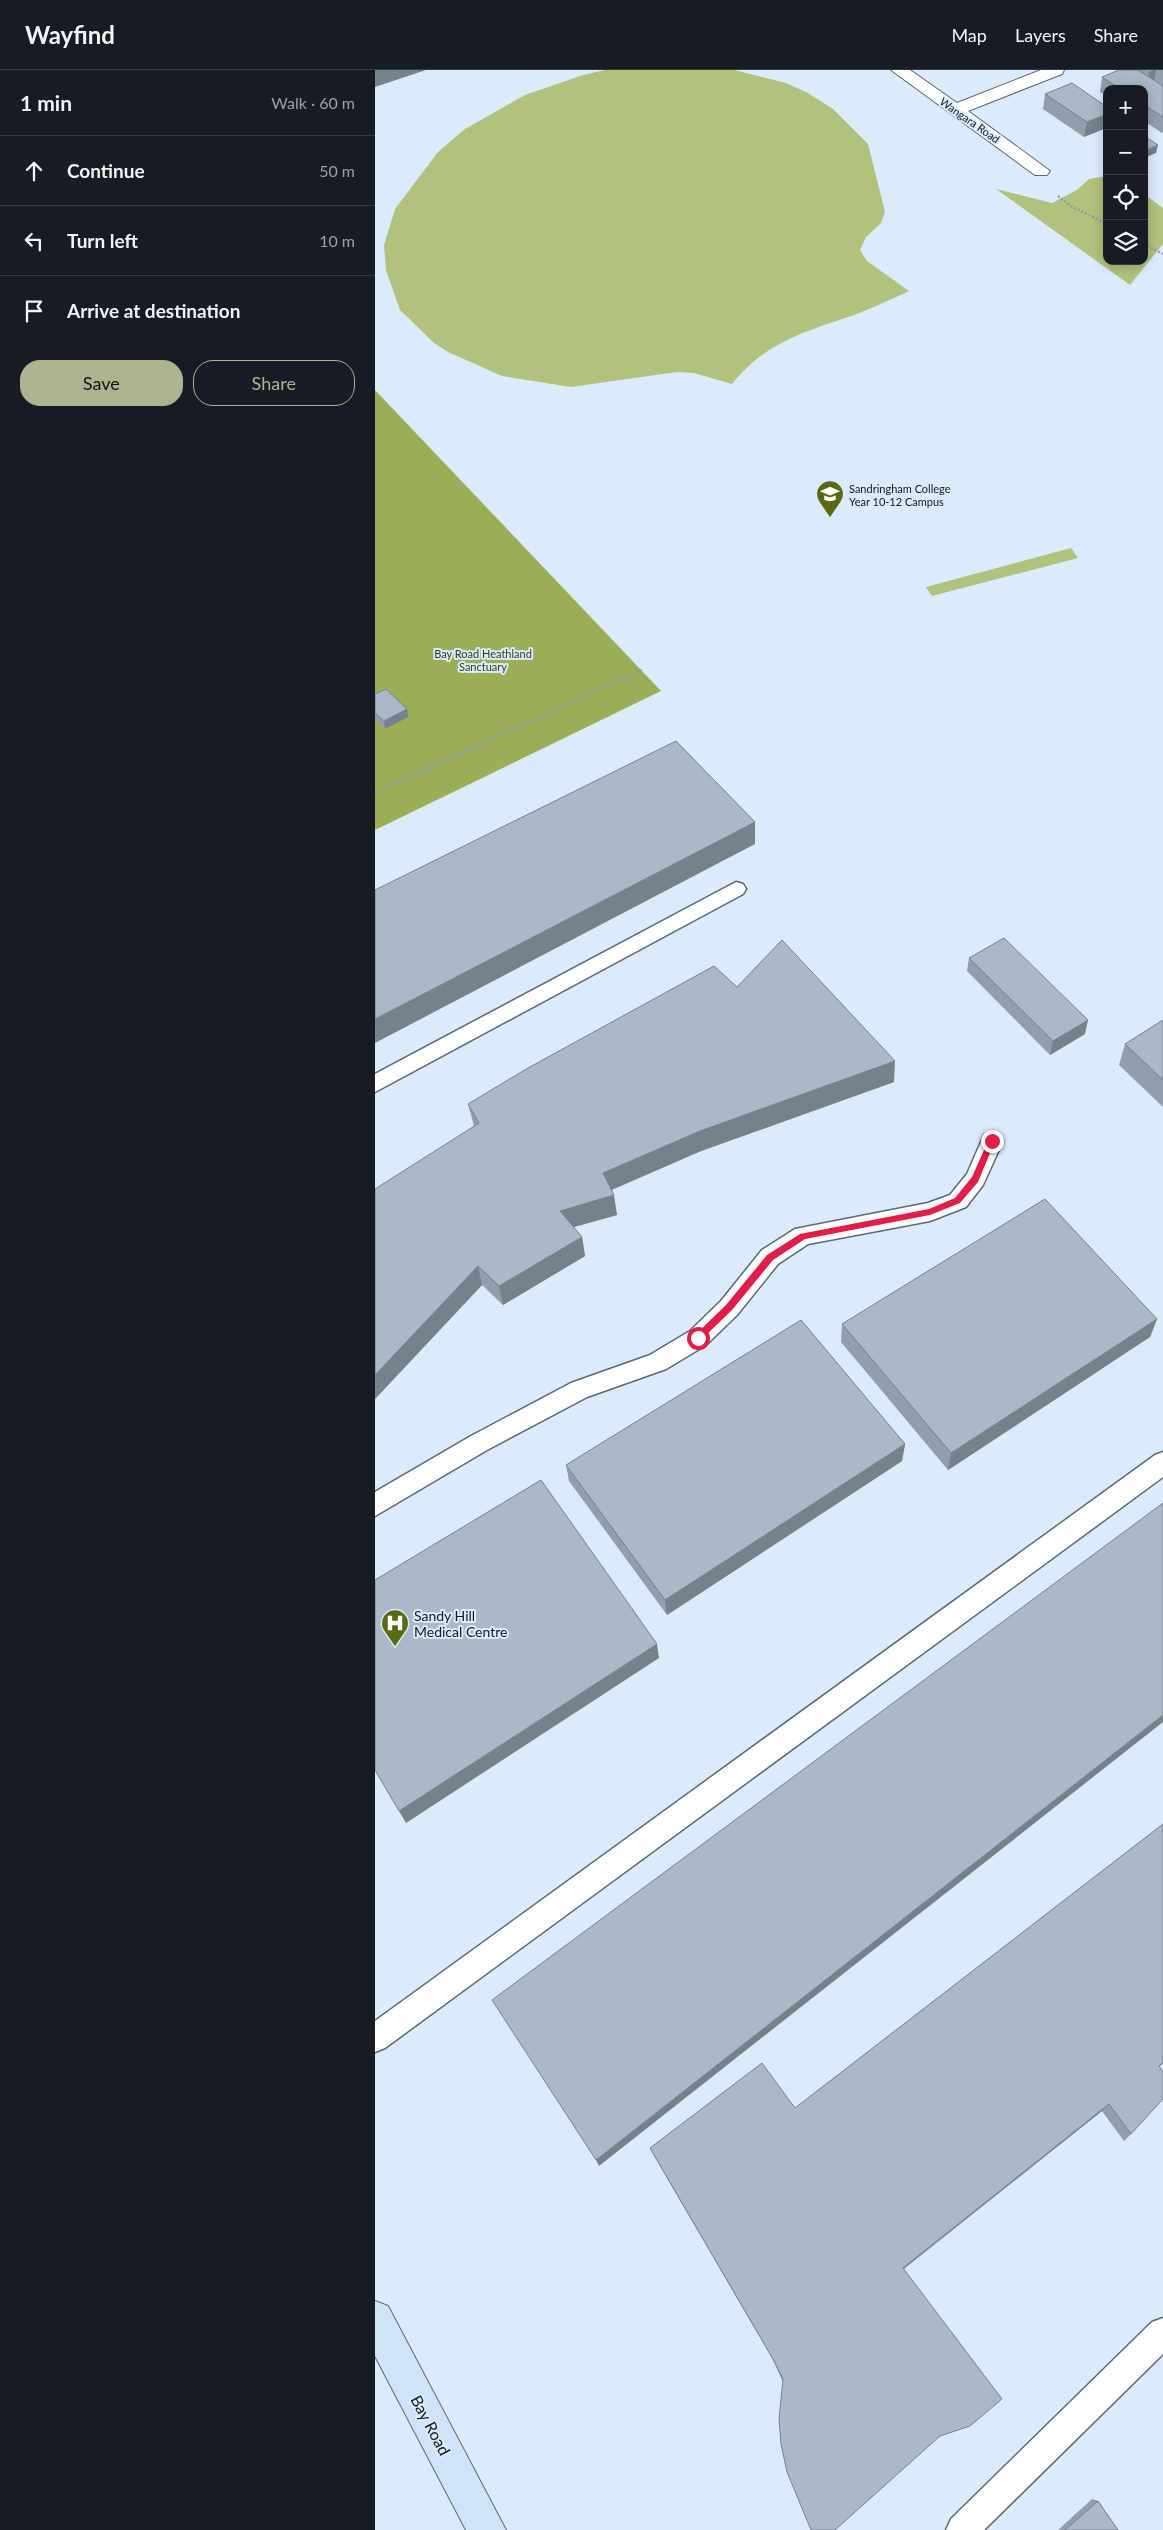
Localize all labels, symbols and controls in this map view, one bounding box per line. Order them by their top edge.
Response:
text: Wayfind [25,20,115,49]
text: Map [951,24,987,46]
text: Layers [1015,24,1066,46]
text: Share [1094,24,1138,46]
map controls [1103,85,1148,265]
button: + [1103,85,1148,130]
text: 1 min [20,90,72,115]
text: Walk · 60 m [271,93,355,112]
street label: Wangara Road [938,95,1002,145]
button: − [1103,130,1148,175]
icon: ahead [20,157,48,185]
text: Continue [67,159,145,182]
text: 50 m [319,161,355,180]
button: locate [1103,175,1148,220]
button: layers [1103,220,1148,265]
icon: left [20,227,48,255]
text: Turn left [67,229,138,252]
text: 10 m [319,231,355,250]
icon: arrive [20,297,48,325]
text: Arrive at destination [67,299,240,322]
button: Save [20,360,183,406]
button: Share [193,360,355,406]
school or university icon: Sandringham College Year 10-12 Campus [815,479,845,518]
place label: Sandringham College Year 10-12 Campus [849,482,951,508]
park label: Bay Road Heathland Sanctuary [434,647,532,673]
route end [981,1130,1004,1153]
route start [687,1327,710,1350]
place label: Sandy Hill Medical Centre [414,1607,507,1640]
hospital icon: Sandy Hill Medical Centre [380,1608,410,1647]
street label: Bay Road [407,2392,455,2458]

